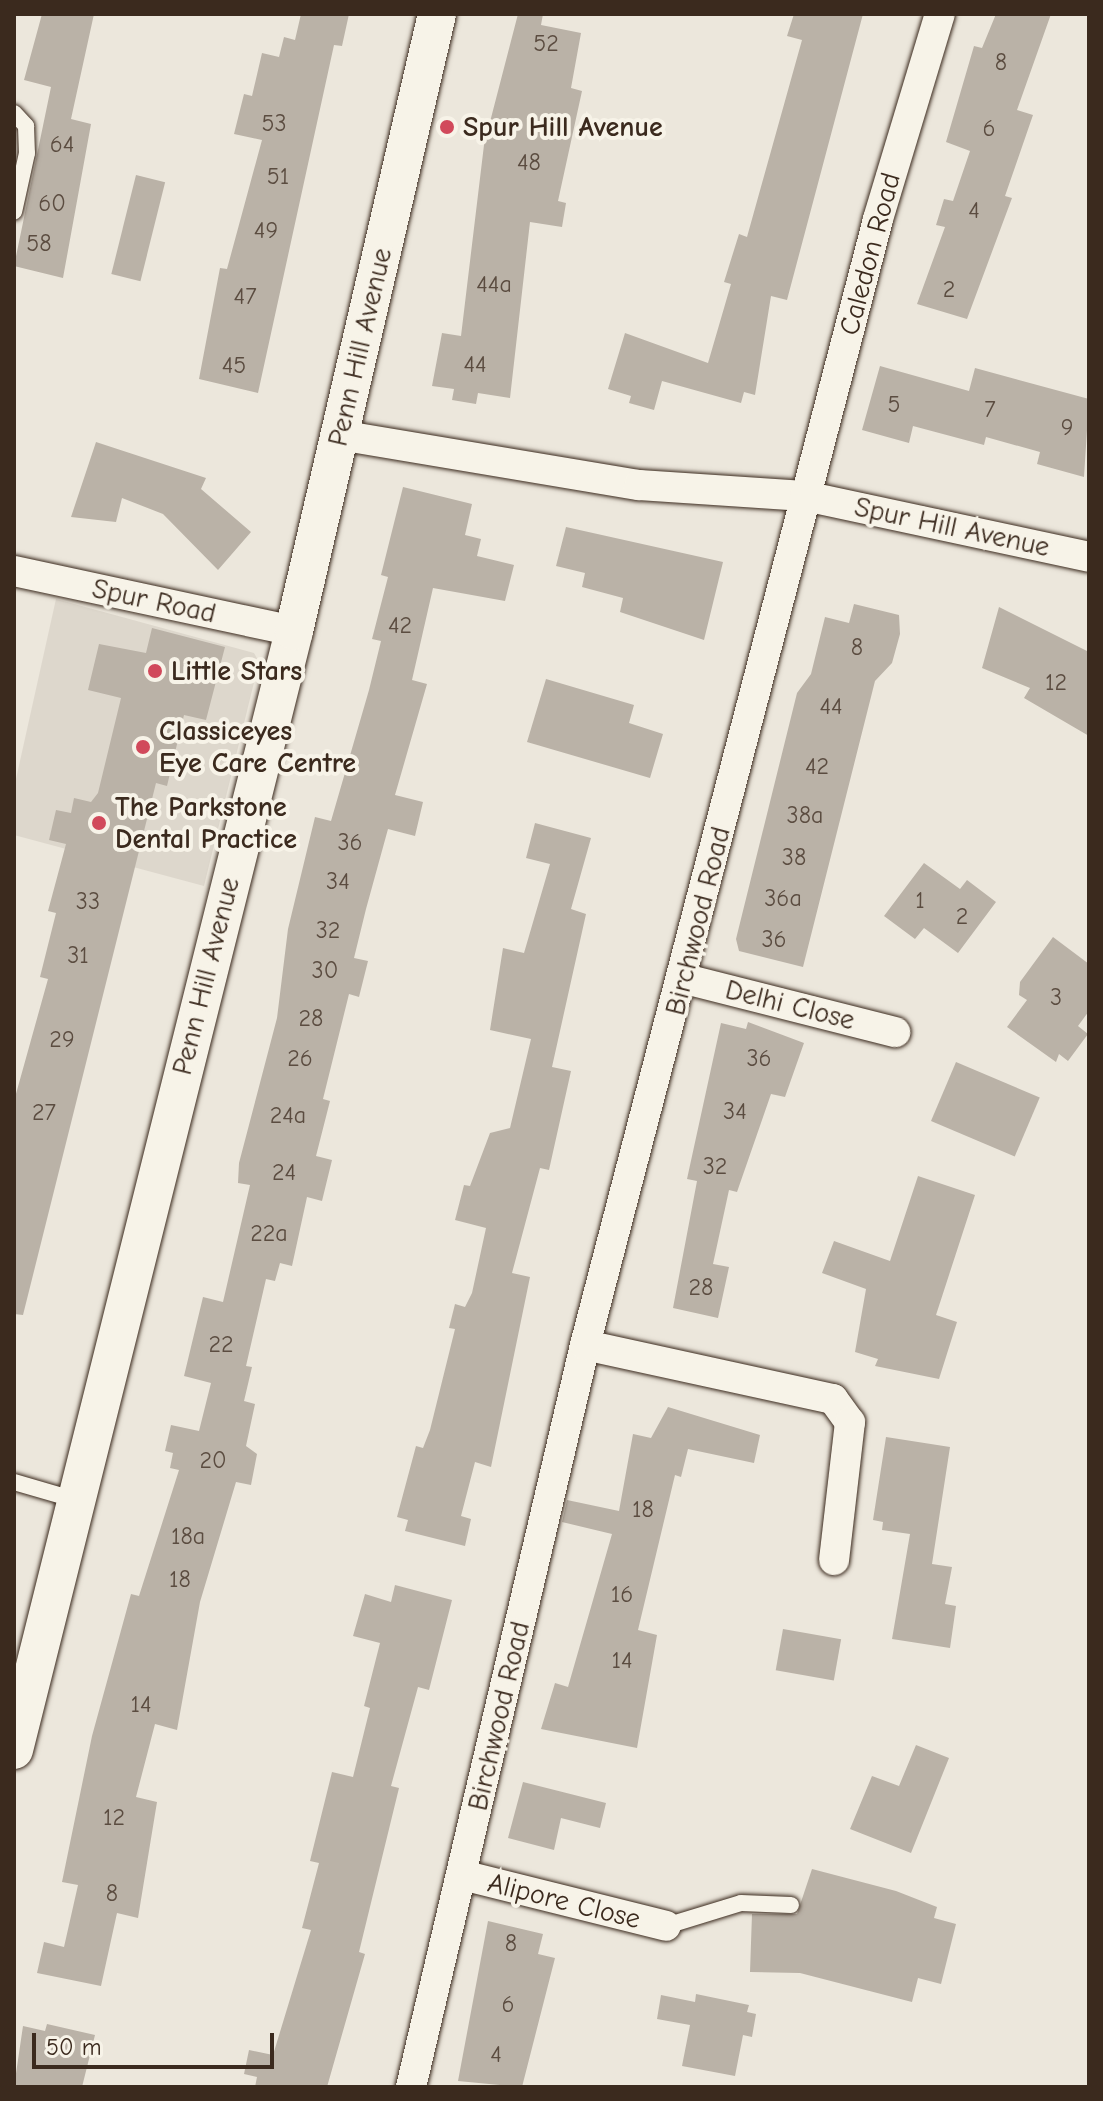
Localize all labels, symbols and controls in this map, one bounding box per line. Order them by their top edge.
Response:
house number: 52 [533,30,559,58]
house number: 8 [995,49,1007,77]
house number: 53 [261,110,287,138]
place label: Spur Hill Avenue [463,110,663,144]
house number: 6 [982,115,996,143]
marker: Spur Hill Avenue [438,118,456,136]
house number: 64 [50,131,74,159]
house number: 48 [517,149,541,177]
house number: 51 [267,163,289,191]
street label: Caledon Road [832,169,908,339]
house number: 60 [38,190,66,218]
house number: 4 [968,197,980,225]
house number: 49 [254,217,278,245]
house number: 58 [26,230,52,258]
street label: Penn Hill Avenue [321,245,399,449]
house number: 44a [476,271,512,299]
house number: 2 [943,276,955,304]
house number: 47 [234,283,256,311]
house number: 44 [463,351,487,379]
house number: 45 [222,352,246,380]
house number: 5 [887,391,901,419]
house number: 7 [984,396,996,424]
house number: 9 [1061,414,1073,442]
street label: Spur Hill Avenue [851,490,1053,564]
street label: Spur Road [89,572,219,630]
house number: 42 [388,612,412,640]
house number: 8 [851,634,863,662]
place label: Little Stars [171,654,302,688]
marker: Little Stars [146,662,164,680]
house number: 12 [1045,669,1067,697]
house number: 44 [819,693,843,721]
place label: Classiceyes Eye Care Centre [159,714,356,780]
marker: Classiceyes Eye Care Centre [134,738,152,756]
house number: 42 [805,753,829,781]
place label: The Parkstone Dental Practice [115,790,297,856]
house number: 38a [787,802,823,830]
marker: The Parkstone Dental Practice [90,814,108,832]
street label: Birchwood Road [658,823,738,1019]
house number: 36 [337,829,363,857]
house number: 38 [782,844,806,872]
house number: 34 [326,868,350,896]
street label: Penn Hill Avenue [165,874,247,1078]
house number: 36a [764,885,802,913]
house number: 1 [915,887,925,915]
house number: 33 [76,888,100,916]
house number: 2 [956,903,968,931]
house number: 32 [316,917,340,945]
house number: 36 [761,926,787,954]
house number: 31 [67,942,89,970]
house number: 30 [312,957,338,985]
street label: Delhi Close [722,973,858,1037]
house number: 3 [1050,984,1062,1012]
house number: 28 [299,1005,323,1033]
house number: 29 [49,1026,75,1054]
house number: 26 [287,1045,313,1073]
house number: 36 [746,1045,772,1073]
house number: 34 [723,1098,747,1126]
house number: 27 [32,1099,56,1127]
house number: 24a [270,1102,306,1130]
house number: 32 [703,1153,727,1181]
house number: 24 [272,1159,296,1187]
house number: 22a [250,1220,288,1248]
house number: 28 [689,1274,713,1302]
house number: 22 [208,1331,234,1359]
house number: 20 [199,1447,227,1475]
house number: 18 [632,1496,654,1524]
house number: 18a [171,1523,205,1551]
house number: 18 [169,1566,191,1594]
house number: 16 [611,1581,633,1609]
street label: Birchwood Road [461,1618,537,1814]
house number: 14 [611,1647,633,1675]
house number: 14 [130,1691,152,1719]
house number: 12 [103,1804,125,1832]
street label: Alipore Close [484,1866,644,1936]
house number: 8 [106,1880,118,1908]
house number: 8 [505,1930,517,1958]
house number: 6 [501,1991,515,2019]
scale bar [36,2017,278,2067]
text: 50 m [46,2033,102,2061]
house number: 4 [490,2041,502,2069]

